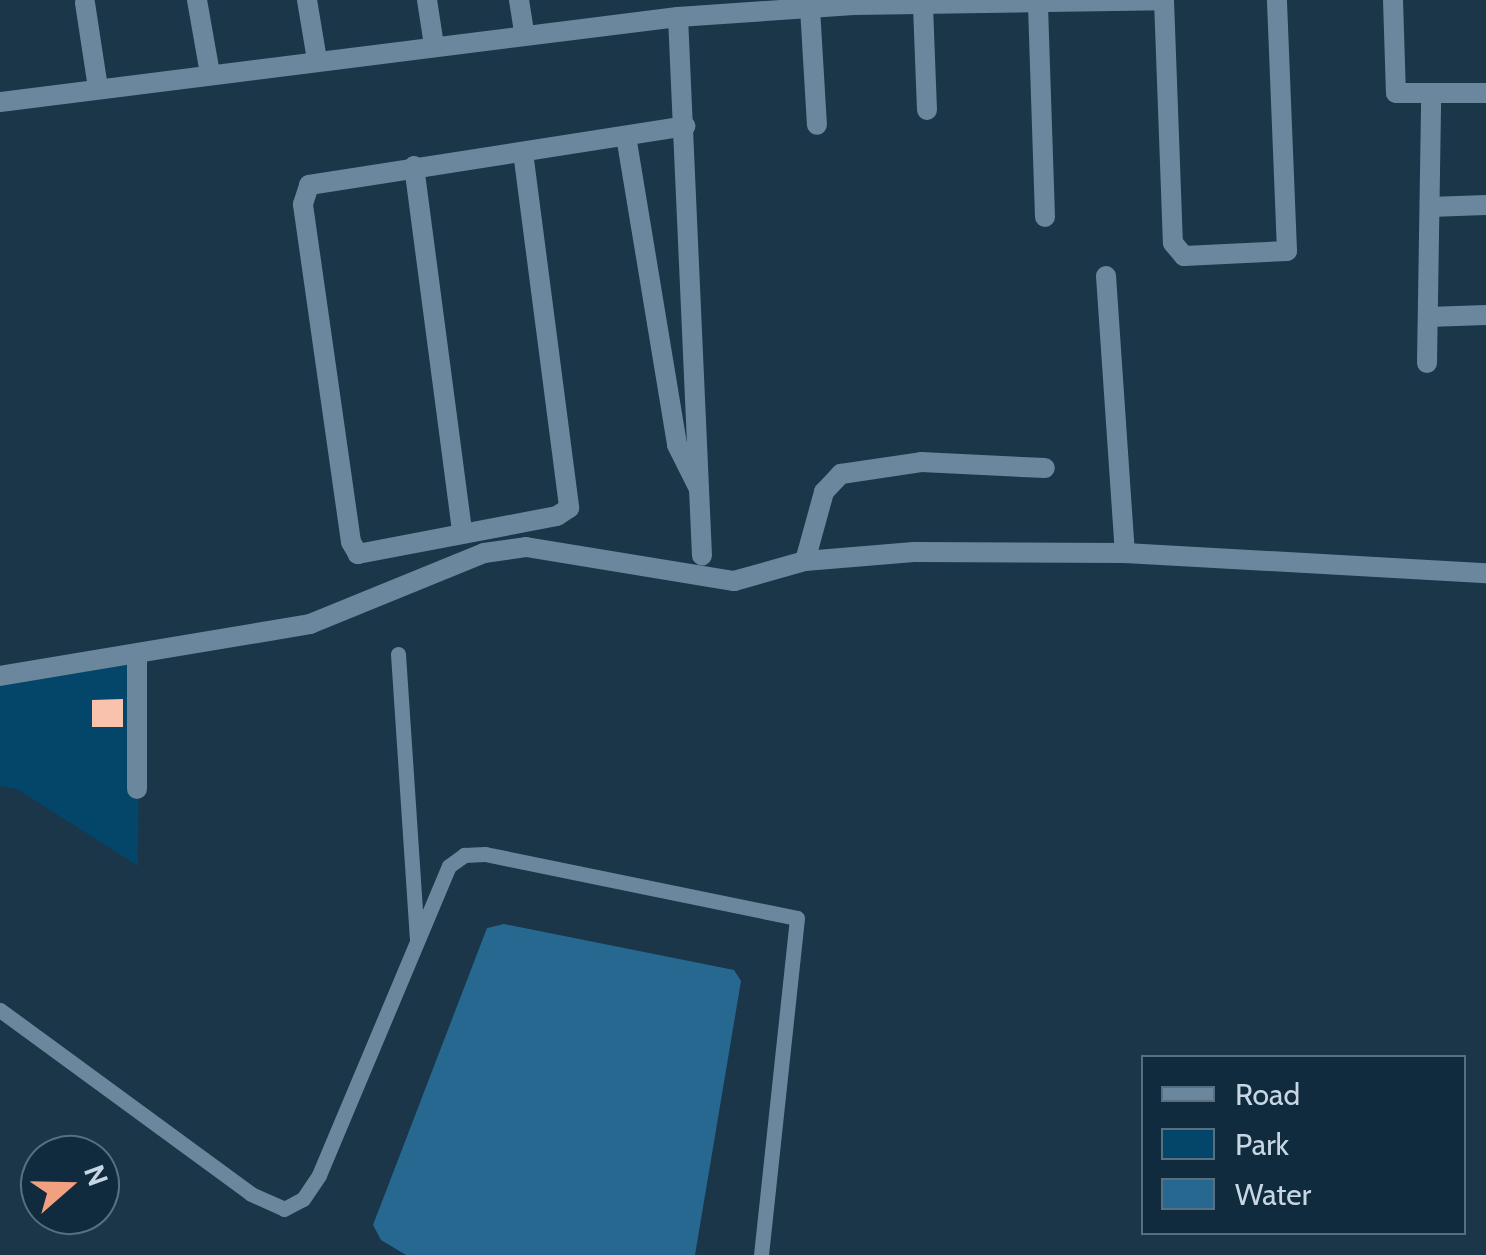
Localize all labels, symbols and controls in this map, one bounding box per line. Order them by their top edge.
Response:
legend [1141,1055,1466,1235]
text: Road [1235,1076,1300,1113]
text: Park [1235,1126,1289,1163]
north arrow [20,1135,120,1235]
text: N [77,1160,116,1191]
text: Water [1235,1176,1311,1213]

